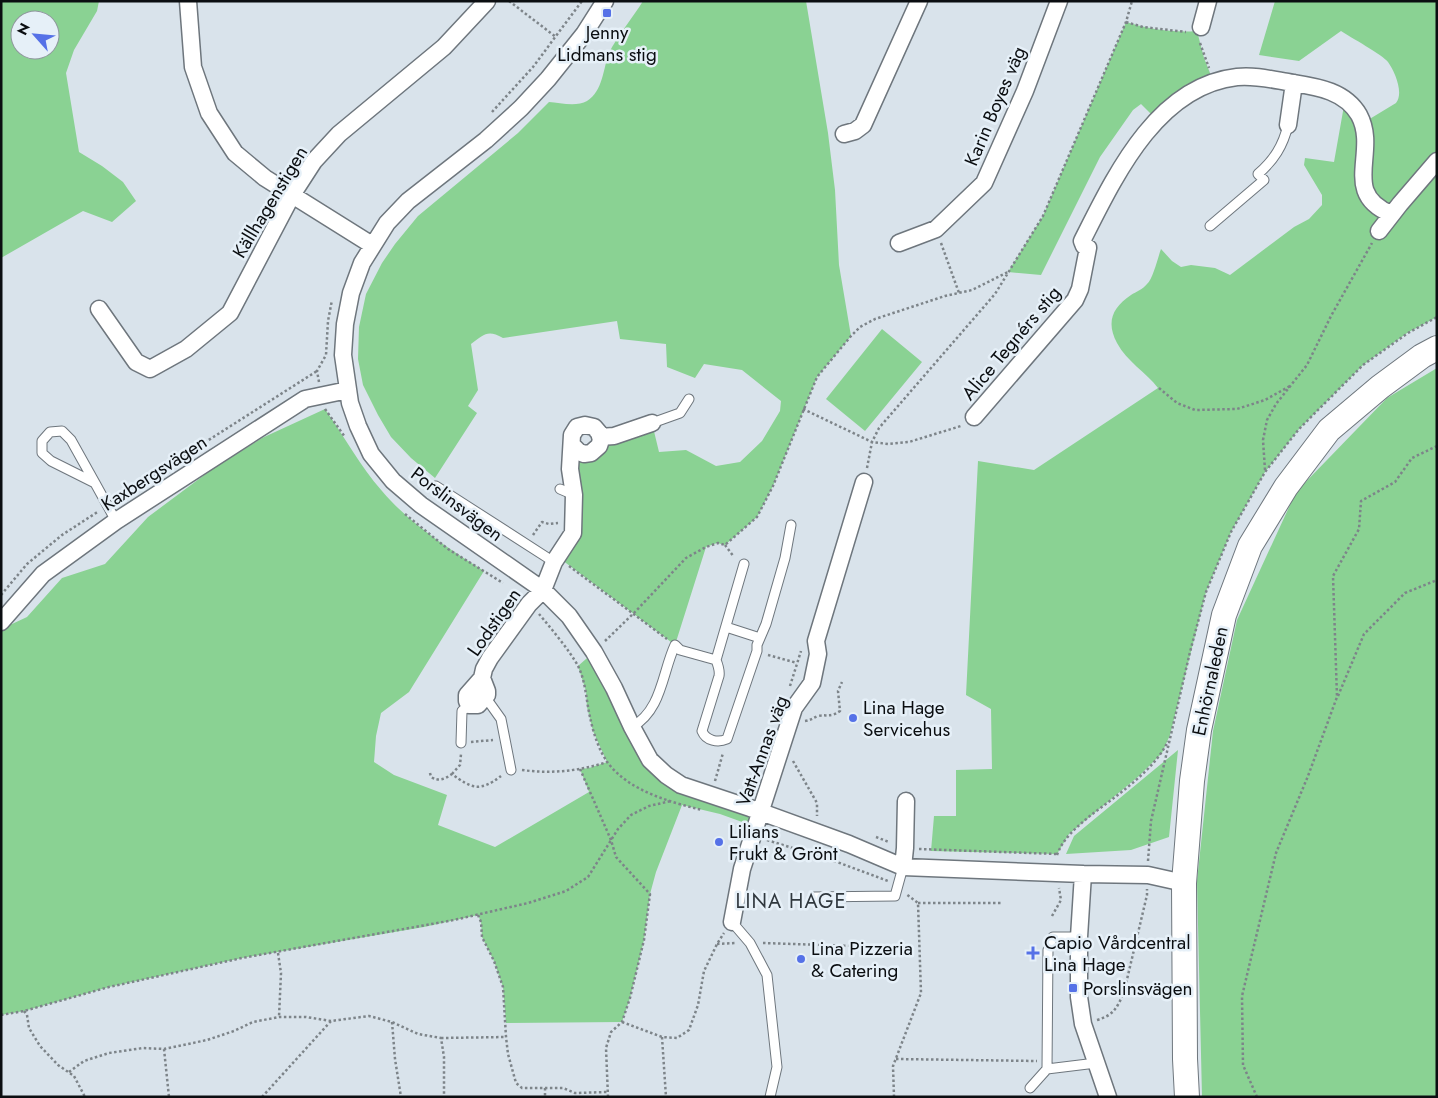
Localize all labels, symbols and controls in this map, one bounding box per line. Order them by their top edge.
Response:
marker: Jenny Lidmans stig [601,7,613,19]
north arrow [10,10,60,60]
place label: Jenny Lidmans stig [557,19,657,68]
text: N [12,20,35,39]
street label: Karin Boyes väg [958,42,1032,170]
street label: Källhagenstigen [226,141,314,263]
street label: Alice Tegnérs stig [955,280,1067,406]
street label: Kaxbergsvägen [96,429,212,517]
street label: Porslinsvägen [405,460,509,548]
street label: Lodstigen [461,583,527,661]
street label: Enhörnaleden [1185,624,1235,738]
street label: Vatt-Annas väg [729,692,795,810]
place label: Lina Hage Servicehus [863,694,950,743]
marker: Lina Hage Servicehus [847,712,859,724]
place label: Lilians Frukt & Grönt [729,818,838,867]
marker: Lilians Frukt & Grönt [713,836,725,848]
district label: LINA HAGE [736,887,847,916]
place label: Capio Vårdcentral Lina Hage [1044,929,1191,978]
place label: Lina Pizzeria & Catering [811,935,913,984]
marker: Capio Vårdcentral Lina Hage [1026,946,1040,960]
marker: Lina Pizzeria & Catering [795,953,807,965]
place label: Porslinsvägen [1083,975,1192,1002]
marker: Porslinsvägen [1067,982,1079,994]

